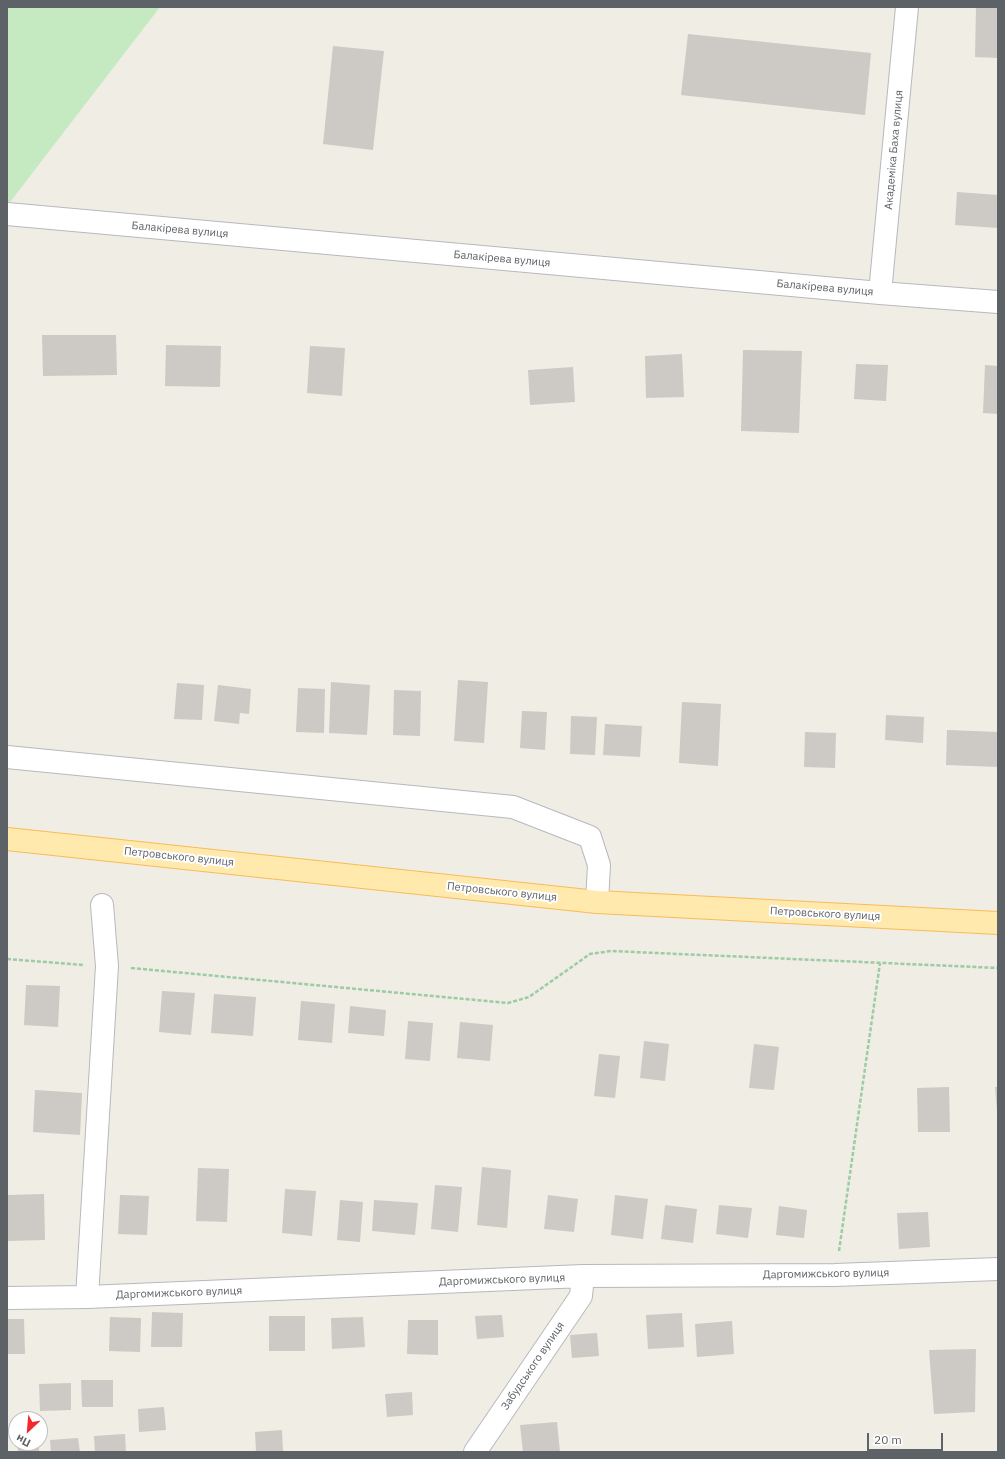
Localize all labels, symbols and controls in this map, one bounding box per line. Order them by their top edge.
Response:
street label: Академіка Баха вулиця [882,90,906,210]
street label: Балакірева вулиця [131,219,229,241]
street label: Балакірева вулиця [453,248,551,270]
street label: Балакірева вулиця [776,277,874,299]
street label: Петровського вулиця [123,845,235,869]
street label: Петровського вулиця [446,880,558,904]
street label: Петровського вулиця [769,905,881,923]
street label: Даргомижського вулиця [763,1266,889,1282]
street label: Даргомижського вулиця [439,1271,565,1289]
street label: Даргомижського вулиця [116,1284,242,1302]
street label: Забудського вулиця [499,1319,567,1413]
north arrow [8,1411,48,1451]
scale bar [869,1425,945,1451]
text: Пн [14,1431,33,1450]
text: 20 m [874,1432,902,1447]

